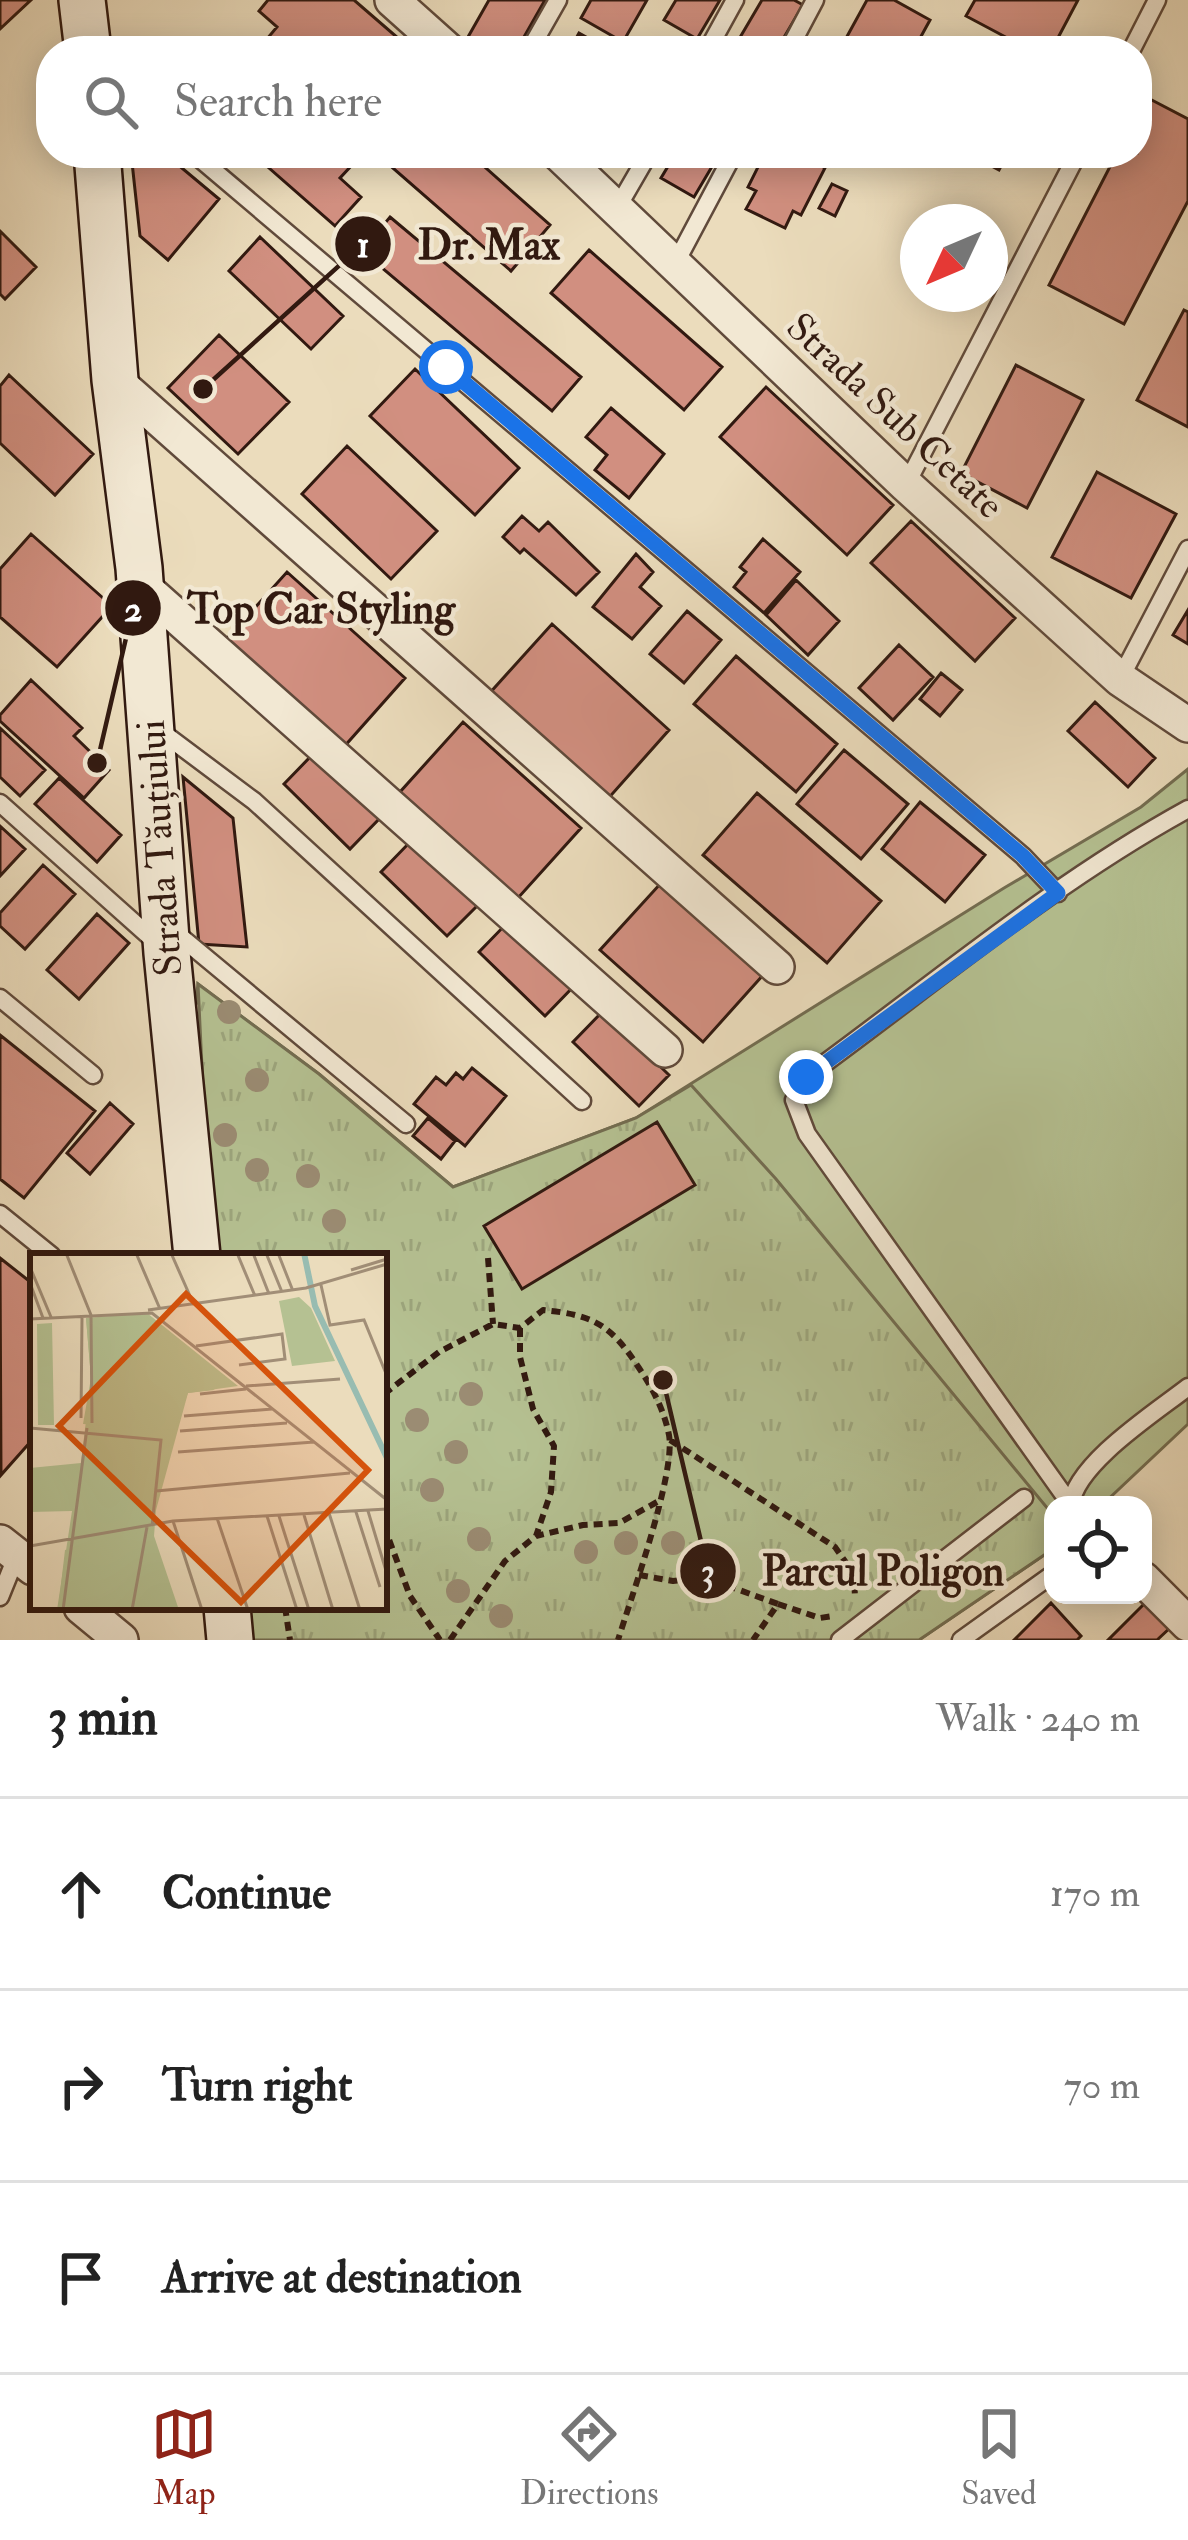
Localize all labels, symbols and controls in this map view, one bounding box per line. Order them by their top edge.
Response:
search box [36,36,1152,168]
icon: search [78,69,144,135]
text: Search here [174,74,382,130]
north arrow [900,204,1008,312]
callout: Dr. Max [333,205,584,283]
text: Dr. Max [418,220,561,272]
text: 1 [357,223,369,268]
street label: Strada Sub Cetate [776,303,1014,529]
route start [419,340,473,394]
callout: Top Car Styling [103,569,479,647]
text: Top Car Styling [186,584,456,637]
text: 2 [124,587,142,632]
street label: Strada Tăuțiului [127,718,193,978]
route end [779,1050,833,1104]
inset map [30,1253,387,1610]
map controls [1044,1496,1152,1604]
button: locate [1044,1496,1152,1604]
callout: Parcul Poligon [678,1532,1029,1610]
text: Parcul Poligon [762,1546,1005,1598]
text: 3 [701,1549,715,1594]
text: 3 min [48,1686,158,1750]
text: Walk · 240 m [936,1694,1140,1743]
icon: ahead [48,1861,114,1927]
text: Continue [162,1866,331,1922]
text: 170 m [1050,1869,1140,1918]
icon: right [48,2053,114,2119]
text: Turn right [162,2058,352,2114]
text: 70 m [1064,2061,1140,2110]
icon: arrive [48,2245,114,2311]
text: Arrive at destination [162,2250,522,2306]
tab: Map [151,2401,217,2514]
tab: Directions [520,2401,659,2514]
tab: Saved [961,2401,1037,2514]

